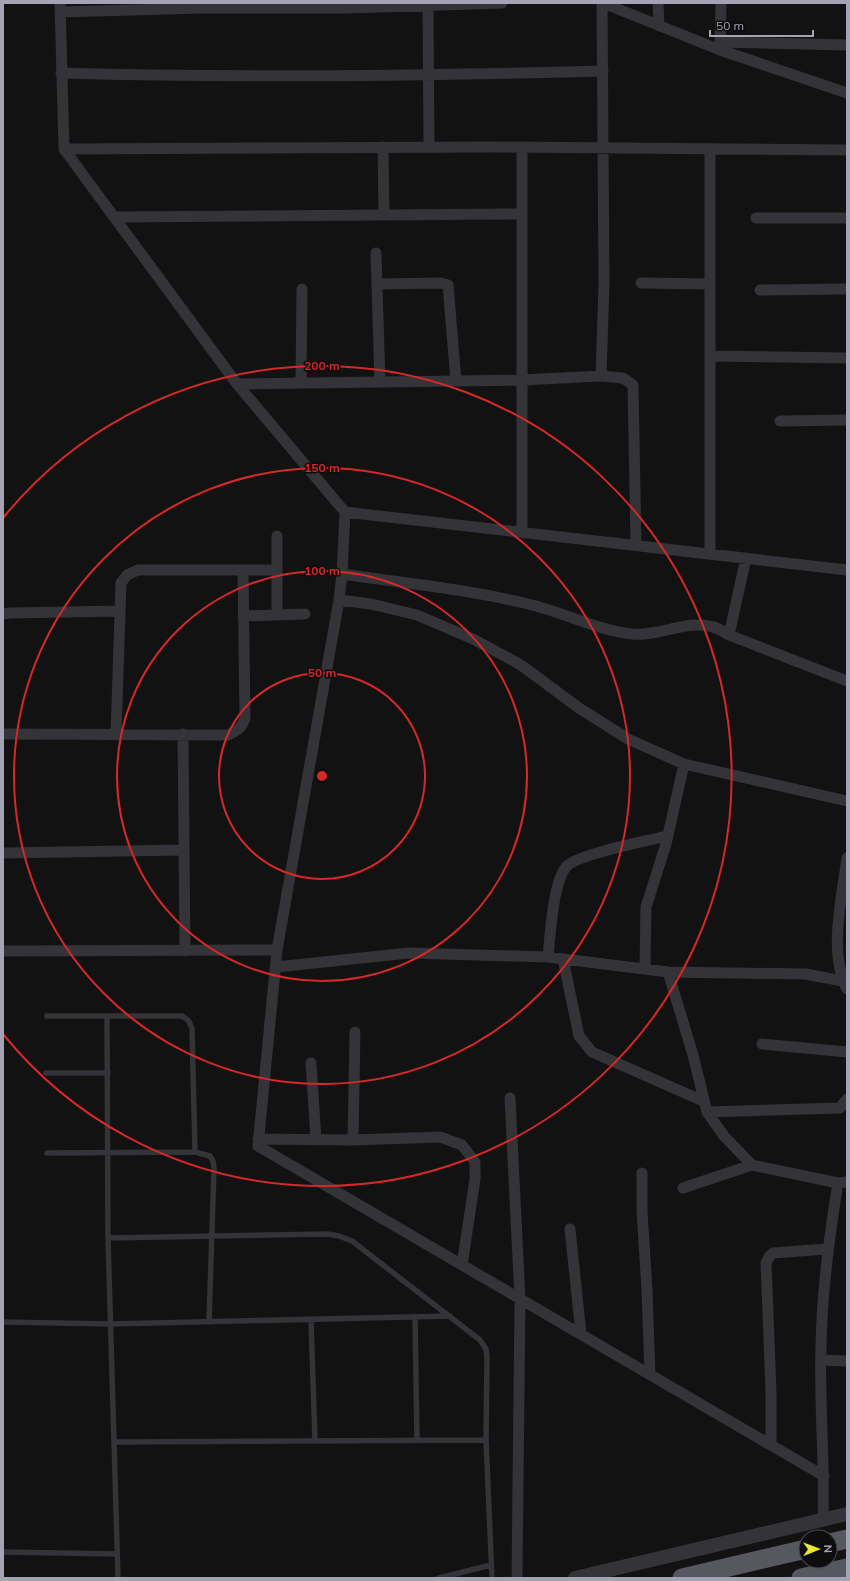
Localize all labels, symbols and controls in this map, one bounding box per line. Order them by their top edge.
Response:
scale bar [710,12,813,38]
text: 50 m [716,18,744,33]
text: 200 m [304,358,340,373]
text: 150 m [304,460,340,475]
text: 100 m [304,563,340,578]
text: 50 m [308,665,336,680]
centre of rings [315,769,329,783]
north arrow [798,1529,838,1569]
text: N [821,1545,835,1553]

